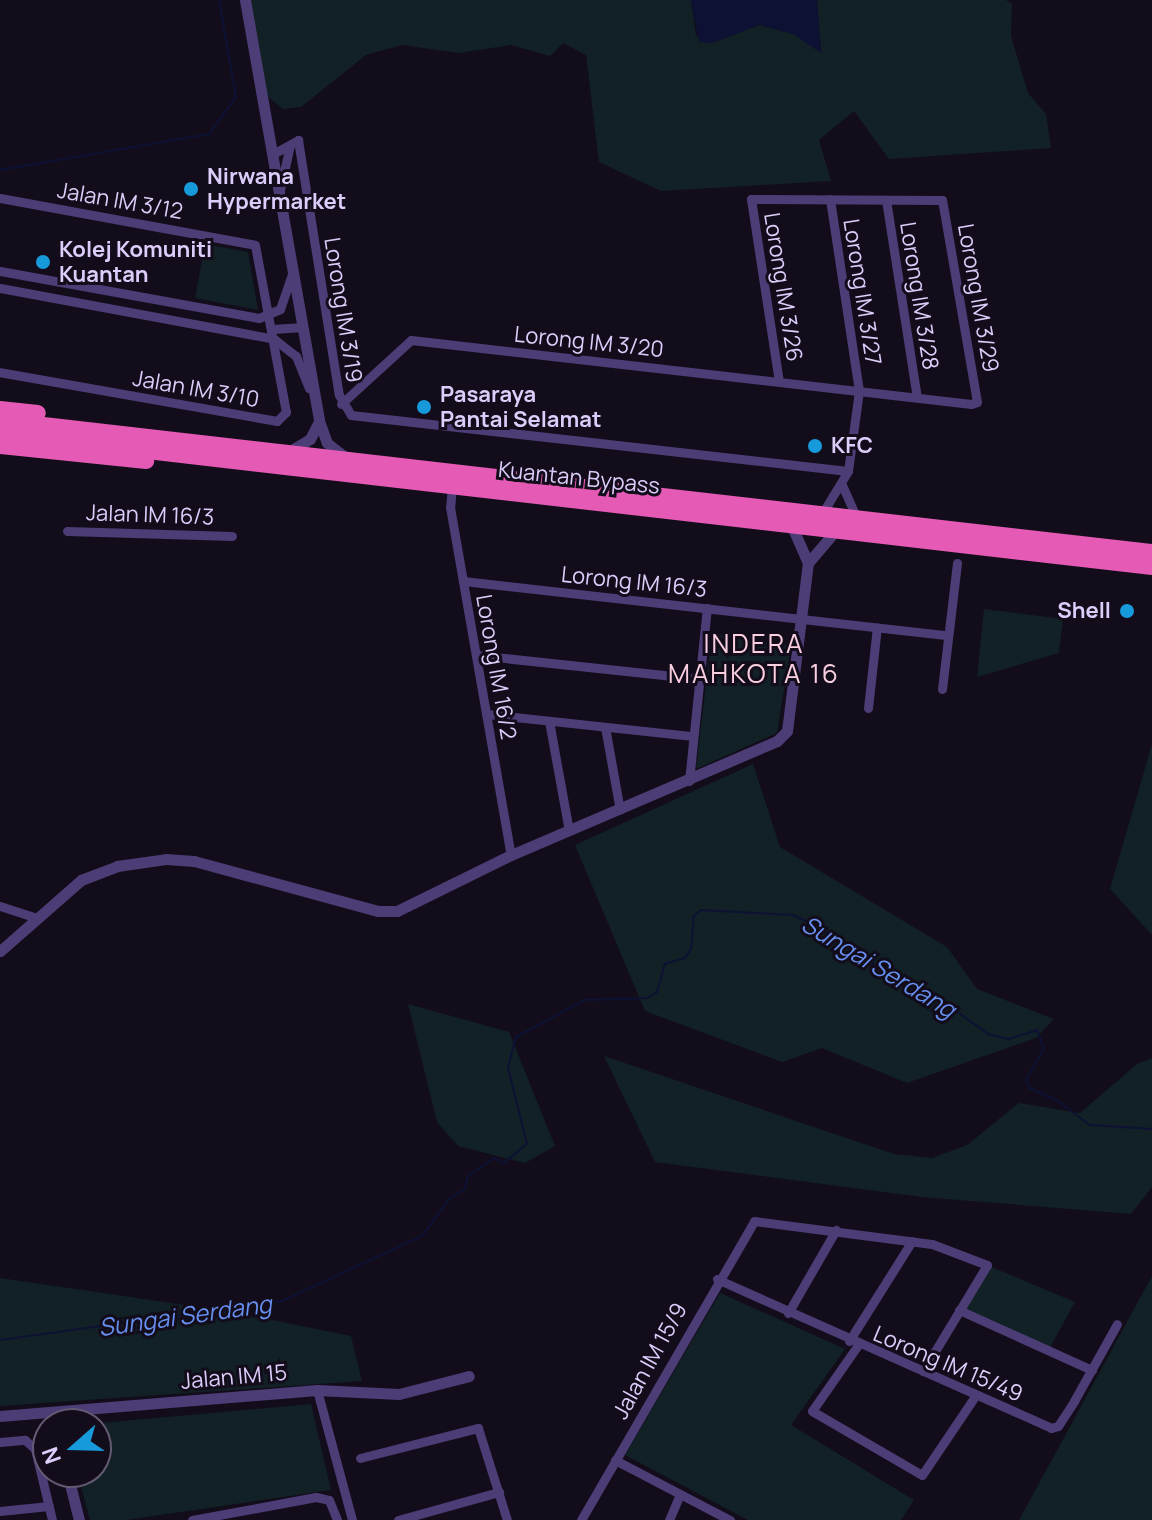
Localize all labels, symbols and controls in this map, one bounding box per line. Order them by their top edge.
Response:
place label: Nirwana Hypermarket [207,163,346,214]
street label: Jalan IM 3/12 [55,177,185,225]
marker: Nirwana Hypermarket [182,180,200,198]
street label: Lorong IM 3/26 [758,211,808,363]
street label: Lorong IM 3/27 [837,217,887,367]
street label: Lorong IM 3/28 [894,220,944,372]
street label: Lorong IM 3/29 [952,222,1004,374]
place label: Kolej Komuniti Kuantan [59,236,212,288]
street label: Lorong IM 3/19 [319,236,367,384]
marker: Kolej Komuniti Kuantan [34,253,52,271]
street label: Lorong IM 3/20 [513,321,665,363]
street label: Jalan IM 3/10 [131,365,261,413]
place label: Pasaraya Pantai Selamat [440,381,601,432]
marker: Pasaraya Pantai Selamat [415,398,433,416]
place label: KFC [831,433,873,459]
marker: KFC [806,437,824,455]
street label: Kuantan Bypass [497,456,661,500]
street label: Jalan IM 16/3 [85,500,215,530]
street label: Lorong IM 16/3 [560,561,708,603]
street label: Lorong IM 16/2 [470,592,522,742]
place label: Shell [1057,598,1111,624]
marker: Shell [1118,602,1136,620]
district label: INDERA MAHKOTA 16 [668,628,840,690]
water label: Sungai Serdang [797,909,961,1023]
water label: Sungai Serdang [97,1289,273,1341]
street label: Jalan IM 15/9 [607,1298,693,1424]
street label: Lorong IM 15/49 [869,1321,1027,1407]
street label: Jalan IM 15 [180,1359,288,1395]
north arrow [32,1408,112,1488]
text: N [35,1443,68,1468]

